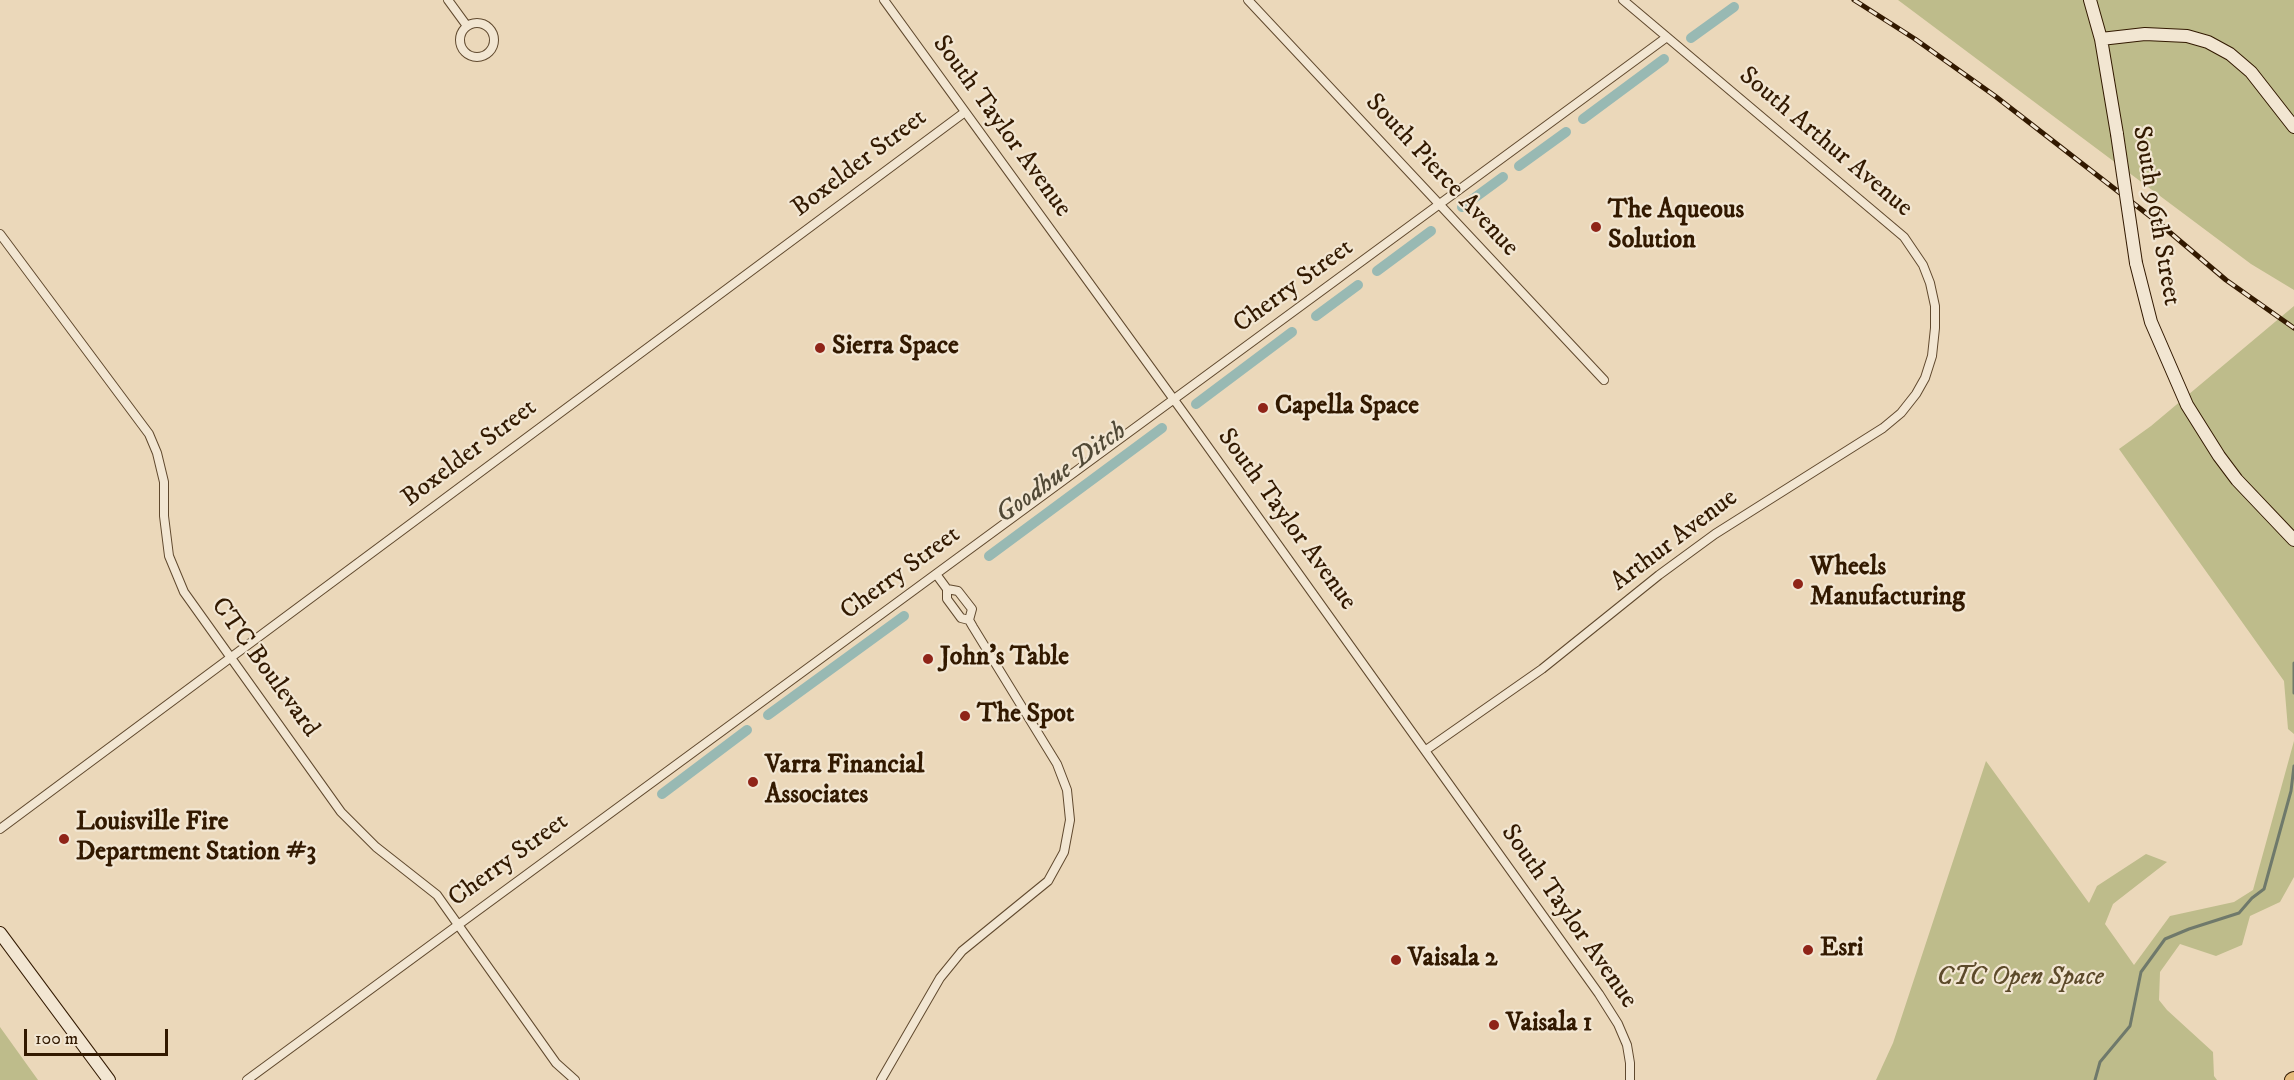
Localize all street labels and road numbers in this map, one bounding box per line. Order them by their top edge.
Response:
street label: South Taylor Avenue [925,30,1077,224]
street label: South Arthur Avenue [1732,61,1918,225]
street label: South Pierce Avenue [1358,88,1524,264]
street label: Boxelder Street [786,103,934,225]
street label: South 96th Street [2124,124,2186,308]
street label: Cherry Street [1228,233,1360,341]
street label: Boxelder Street [396,393,544,515]
street label: South Taylor Avenue [1210,423,1362,617]
street label: Arthur Avenue [1605,483,1745,599]
street label: Cherry Street [835,520,967,628]
street label: CTC Boulevard [203,592,325,744]
street label: Cherry Street [443,807,575,915]
street label: South Taylor Avenue [1493,819,1643,1015]

